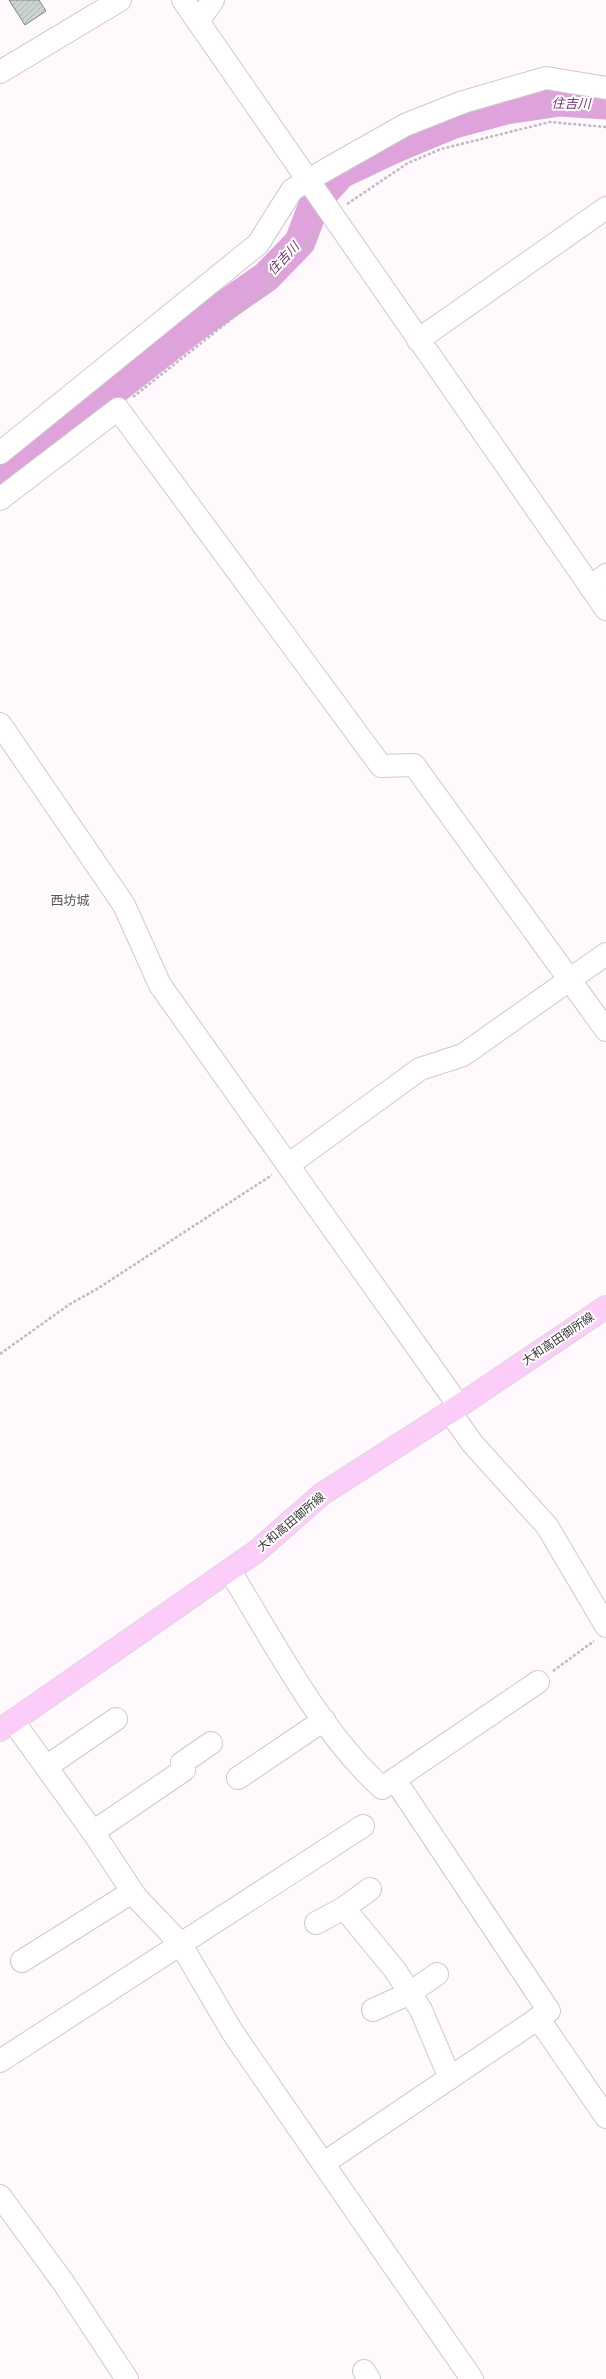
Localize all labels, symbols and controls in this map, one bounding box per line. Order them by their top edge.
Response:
water label: 住吉川 [551,96,593,111]
water label: 住吉川 [265,238,304,278]
district label: 西坊城 [50,893,90,908]
street label: 大和高田御所線 [519,1310,597,1368]
street label: 大和高田御所線 [254,1490,328,1554]

